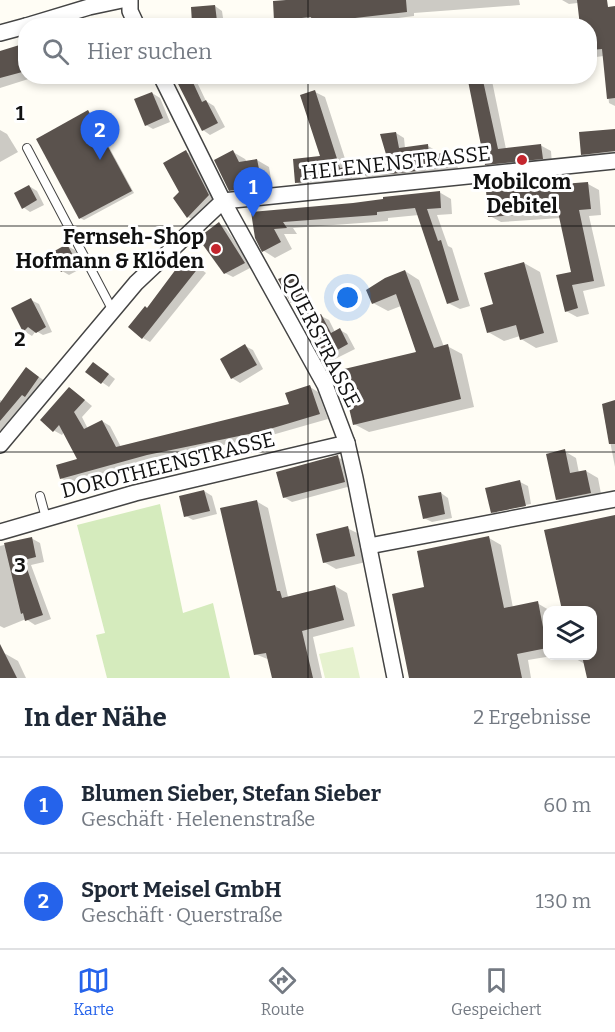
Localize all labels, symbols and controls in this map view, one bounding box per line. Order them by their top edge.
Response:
search box [18,18,597,84]
icon: search [39,35,72,68]
text: Hier suchen [87,38,212,65]
text: 1 [16,101,25,125]
pin: 2 [80,110,120,160]
street label: HELENENSTRASSE [300,140,492,186]
marker: Mobilcom Debitel [515,153,529,167]
pin: 1 [234,168,272,217]
place label: Mobilcom Debitel [473,169,571,219]
place label: Fernseh-Shop Hofmann & Klöden [16,224,204,274]
marker: Fernseh-Shop Hofmann & Klöden [209,242,223,256]
street label: QUERSTRASSE [276,268,366,412]
your location [333,283,362,312]
text: 2 [14,327,26,351]
street label: DOROTHEENSTRASSE [58,426,278,504]
text: 3 [14,553,26,577]
map controls [543,606,597,660]
button: layers [543,606,597,660]
text: In der Nähe [24,702,167,733]
text: 2 Ergebnisse [473,705,591,729]
text: Blumen Sieber, Stefan Sieber [81,780,381,807]
text: 1 [39,793,48,817]
text: 60 m [543,793,591,817]
text: Geschäft · Helenenstraße [81,807,315,831]
text: Sport Meisel GmbH [81,876,282,903]
text: 2 [38,889,49,913]
text: 130 m [536,889,591,913]
text: Geschäft · Querstraße [81,903,283,927]
tab: Karte [73,964,114,1019]
tab: Route [261,964,304,1019]
tab: Gespeichert [451,964,542,1019]

